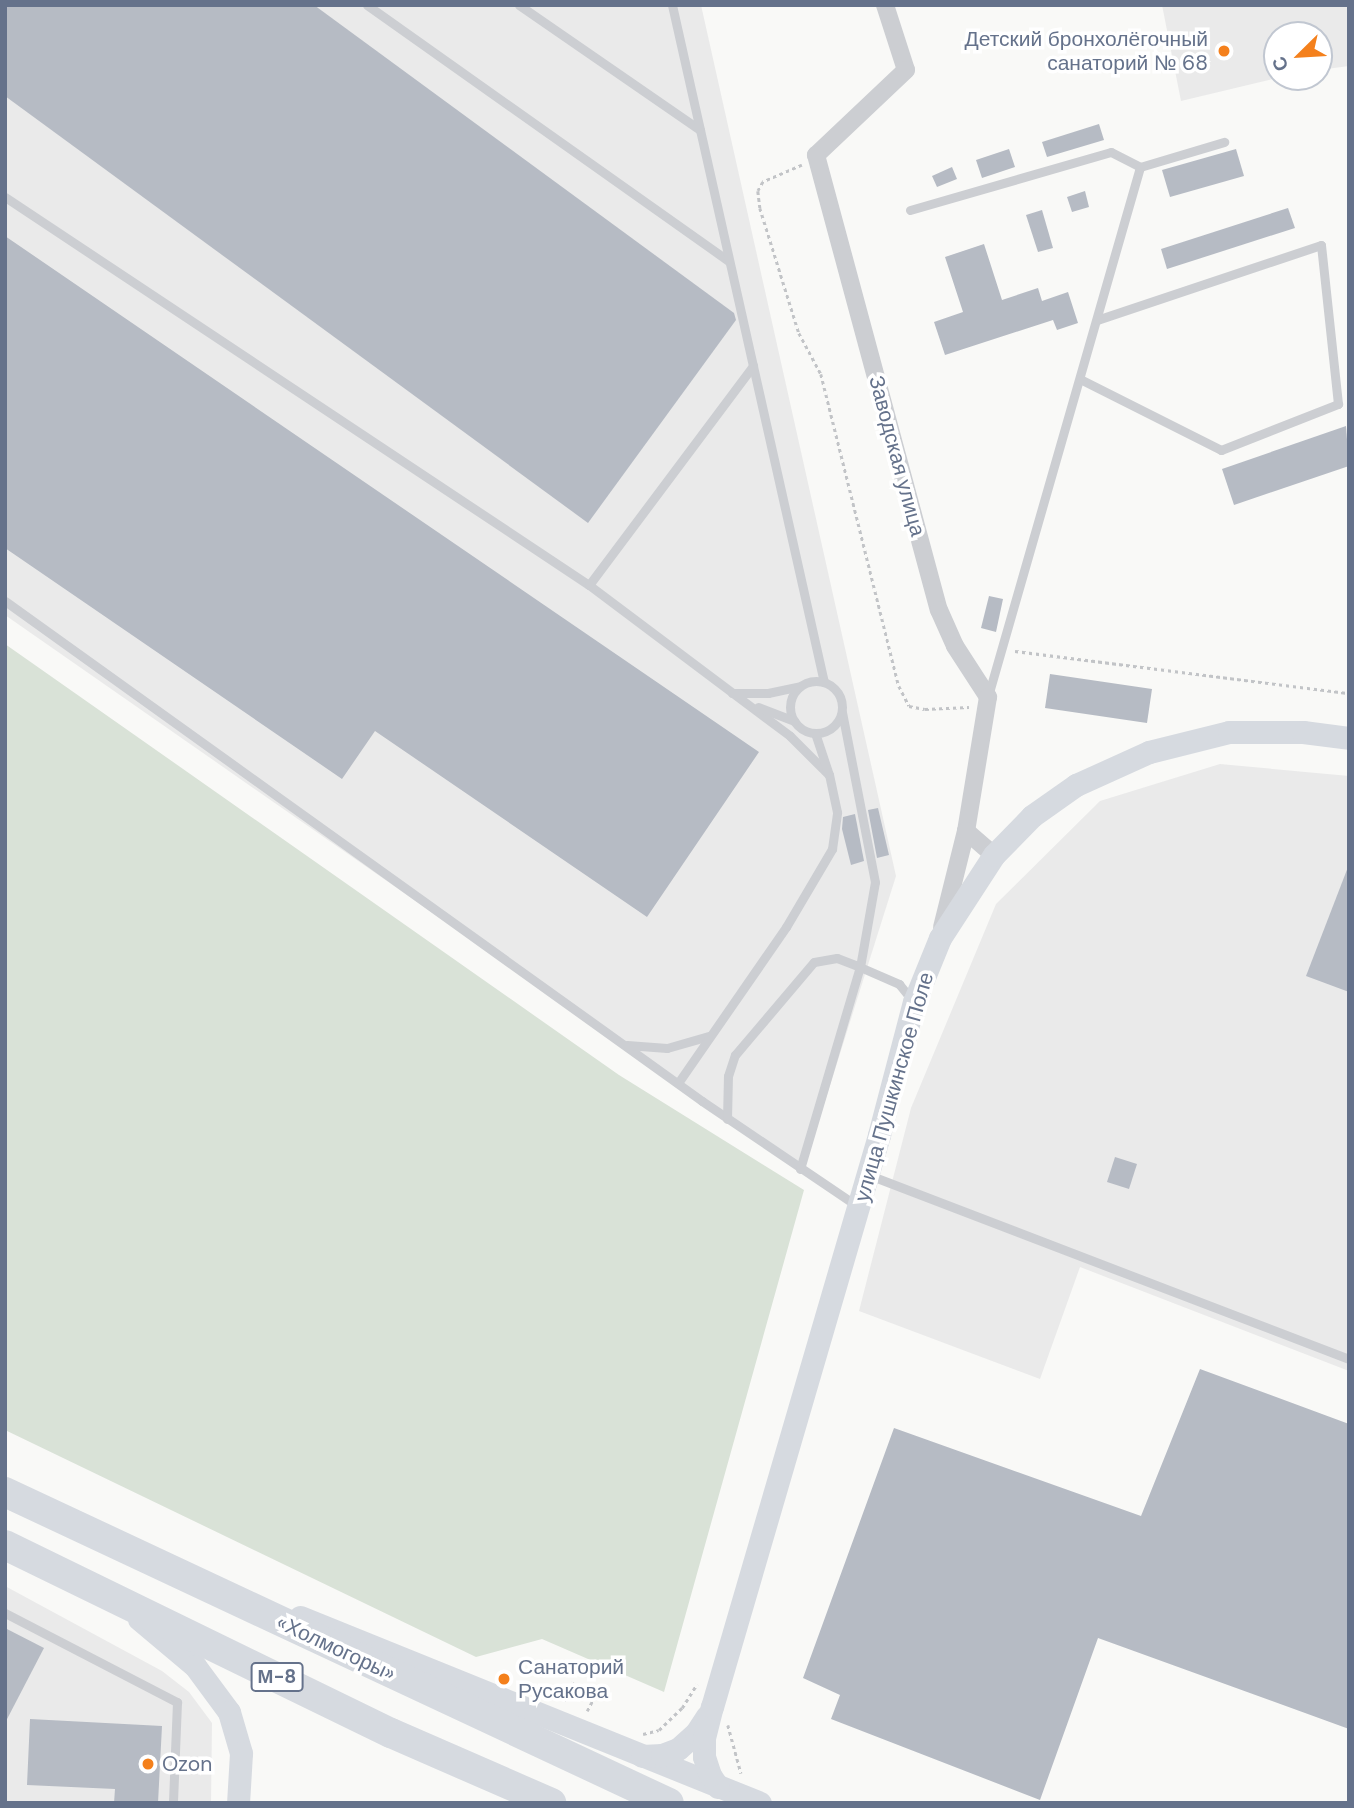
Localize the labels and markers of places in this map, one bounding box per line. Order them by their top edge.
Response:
place label: Детский бронхолёгочный санаторий № 68 [965,26,1208,76]
marker: Детский бронхолёгочный санаторий № 68 [1214,41,1234,61]
place label: Санаторий Русакова [518,1654,624,1704]
marker: Санаторий Русакова [496,1671,512,1687]
place label: Ozon [162,1751,212,1777]
marker: Ozon [140,1756,156,1772]

